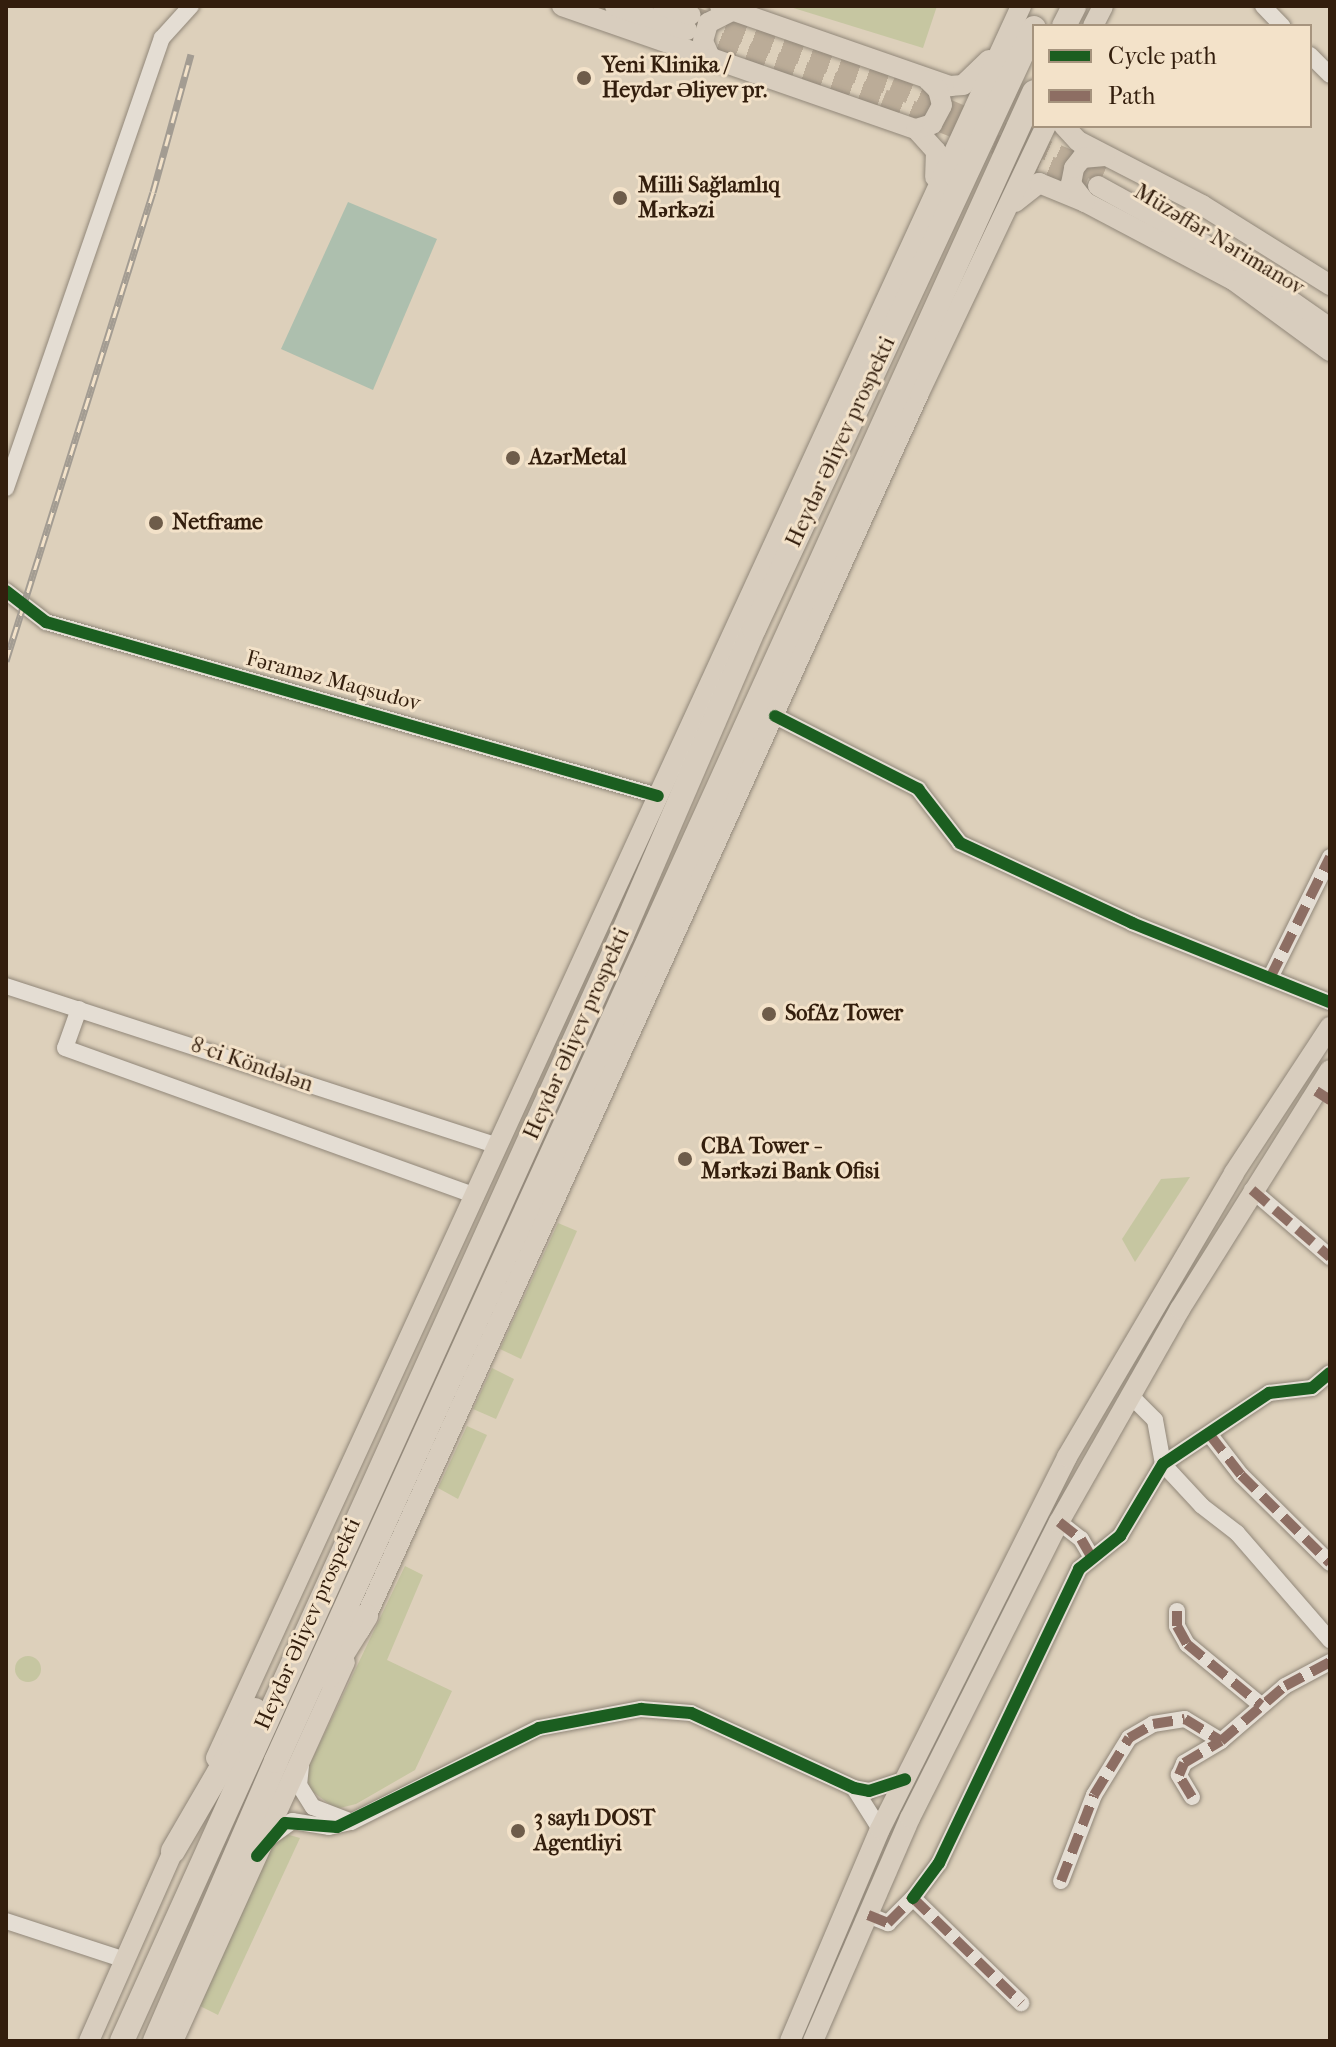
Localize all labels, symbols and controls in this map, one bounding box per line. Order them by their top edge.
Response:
legend [1032,24,1312,128]
text: Cycle path [1108,42,1217,70]
place label: Yeni Klinika / Heydər Əliyev pr. [602,52,767,104]
marker: Yeni Klinika / Heydər Əliyev pr. [573,67,595,89]
text: Path [1108,82,1155,110]
place label: Milli Sağlamlıq Mərkəzi [638,172,780,224]
street label: Müzəffər Nərimanov [1129,179,1309,301]
marker: Milli Sağlamlıq Mərkəzi [609,187,631,209]
street label: Heydər Əliyev prospekti [781,333,901,551]
place label: AzərMetal [529,445,627,471]
marker: AzərMetal [504,449,522,467]
place label: Netframe [172,510,263,536]
marker: Netframe [147,514,165,532]
street label: Fəraməz Maqsudov [243,645,423,717]
street label: Heydər Əliyev prospekti [518,924,636,1144]
place label: SofAz Tower [785,1001,903,1027]
marker: SofAz Tower [760,1005,778,1023]
street label: 8-ci Köndələn [188,1032,316,1098]
place label: CBA Tower - Mərkəzi Bank Ofisi [701,1133,880,1184]
marker: CBA Tower - Mərkəzi Bank Ofisi [676,1150,694,1168]
street label: Heydər Əliyev prospekti [249,1514,367,1734]
place label: 3 saylı DOST Agentliyi [534,1805,655,1856]
marker: 3 saylı DOST Agentliyi [509,1822,527,1840]

